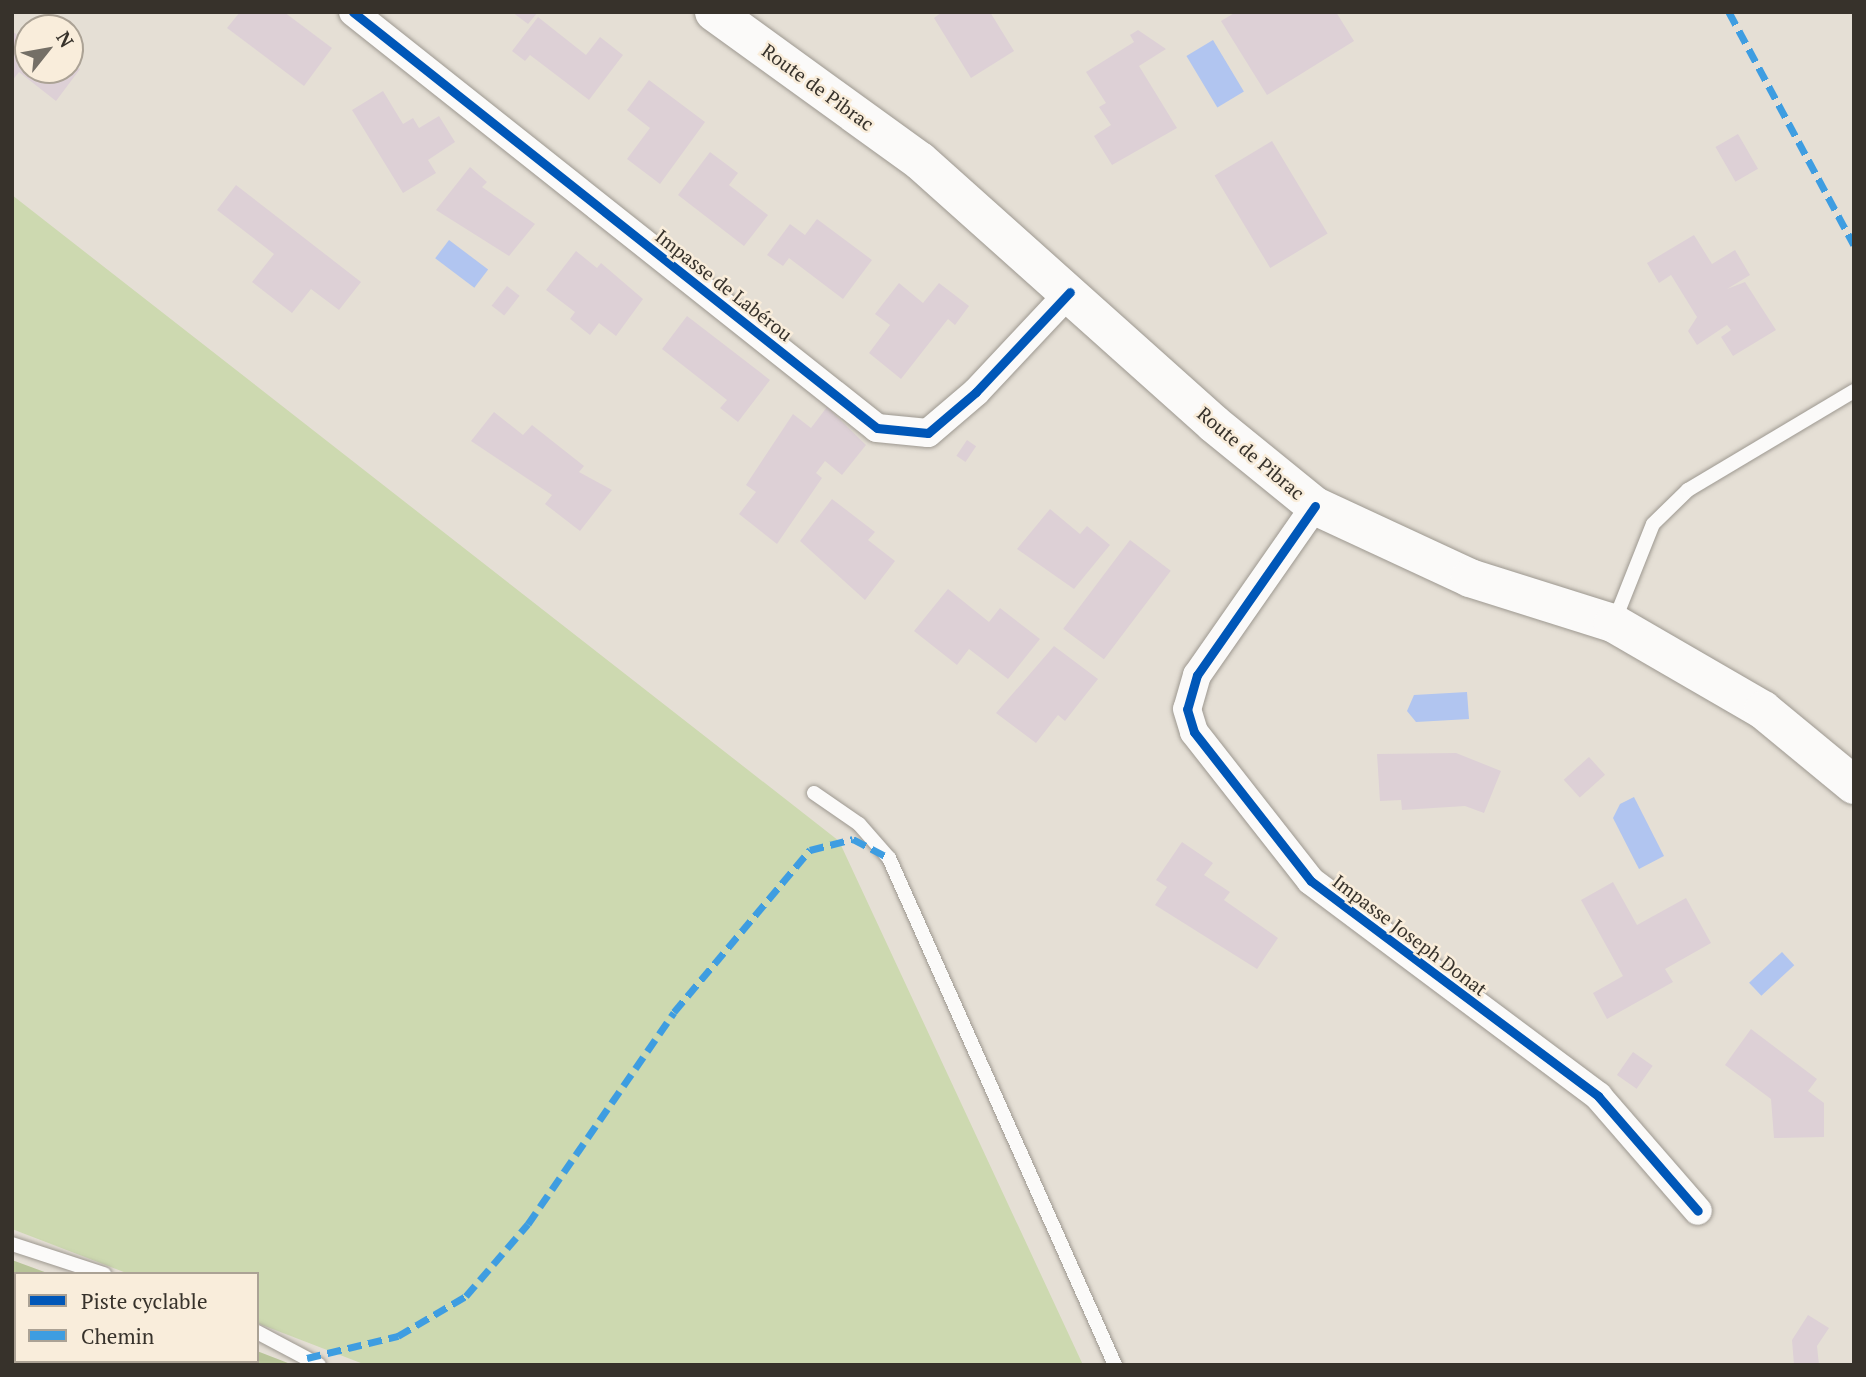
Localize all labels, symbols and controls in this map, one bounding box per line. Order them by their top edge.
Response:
north arrow [14,14,84,84]
text: N [51,26,80,52]
street label: Route de Pibrac [758,39,878,135]
street label: Impasse de Labérou [651,224,797,346]
street label: Route de Pibrac [1193,402,1309,504]
street label: Impasse Joseph Donat [1328,870,1492,1000]
legend [14,1272,259,1363]
text: Piste cyclable [81,1287,207,1315]
text: Chemin [81,1322,154,1350]

